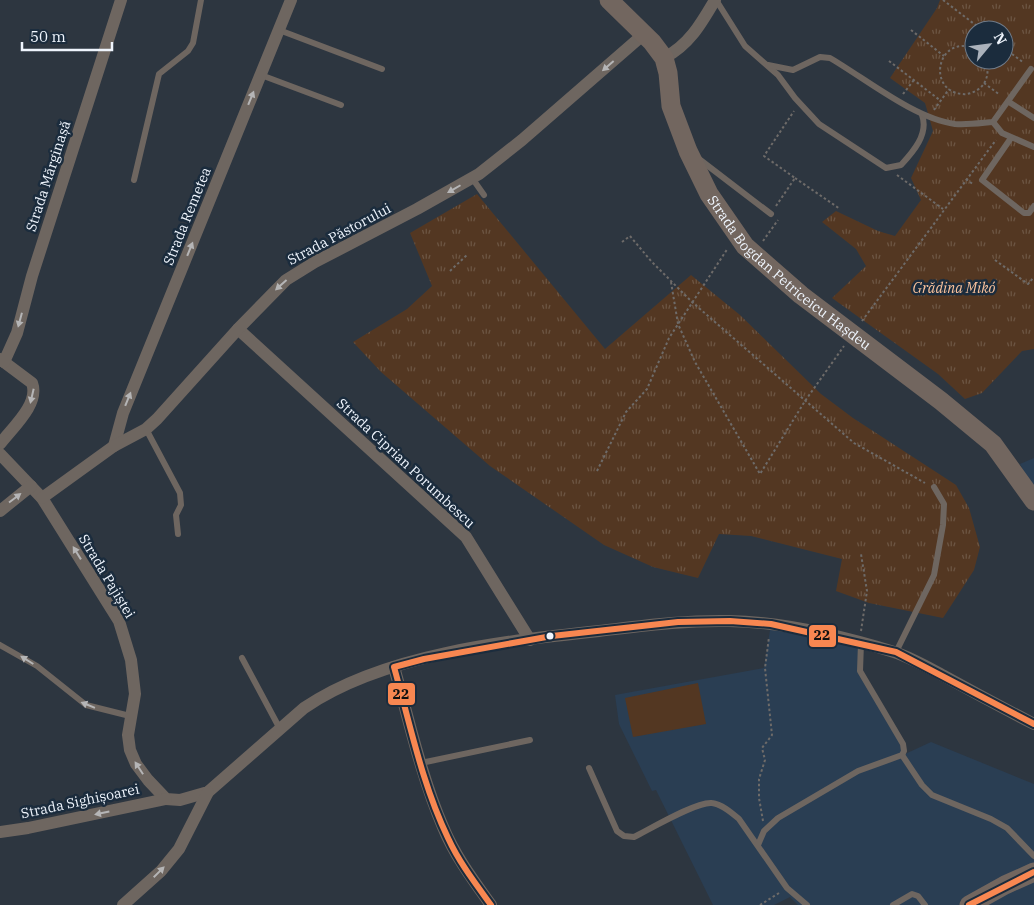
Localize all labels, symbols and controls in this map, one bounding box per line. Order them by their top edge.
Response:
scale bar [22,20,112,52]
north arrow [964,20,1014,70]
text: 50 m [30,27,66,46]
text: N [990,29,1011,48]
one-way arrow [602,60,614,72]
one-way arrow [248,91,256,105]
street label: Strada Mărginașă [22,118,75,234]
street label: Strada Remetea [159,164,215,268]
one-way arrow [447,184,460,193]
street label: Strada Bogdan Petriceicu Hașdeu [704,192,875,354]
street label: Strada Păstorului [284,199,394,269]
one-way arrow [186,241,194,256]
one-way arrow [276,279,288,291]
park label: Grădina Mikó [912,279,996,297]
one-way arrow [16,312,24,327]
one-way arrow [28,388,36,404]
one-way arrow [125,392,133,406]
street label: Strada Ciprian Porumbescu [333,394,479,532]
one-way arrow [8,493,22,503]
street label: Strada Pajiștei [75,531,139,621]
one-way arrow [72,546,82,560]
line badge: 22 [808,624,837,648]
text: 22 [814,626,830,644]
unlabelled marker [545,631,555,641]
one-way arrow [21,656,34,665]
line badge: 22 [387,682,416,706]
text: 22 [393,685,409,703]
one-way arrow [81,700,95,708]
one-way arrow [134,761,144,775]
street label: Strada Sighișoarei [19,780,141,822]
one-way arrow [93,809,109,817]
one-way arrow [153,866,165,878]

